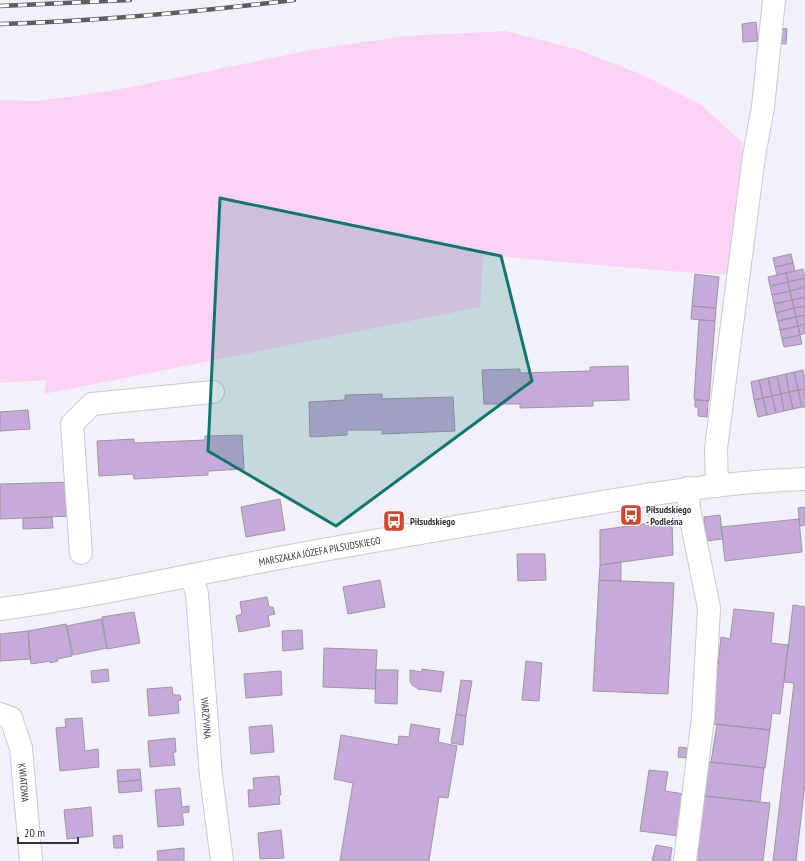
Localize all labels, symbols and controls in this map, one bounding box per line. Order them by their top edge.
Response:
bus stop icon: Piłsudskiego - Podleśna [618,502,644,528]
place label: Piłsudskiego - Podleśna [646,503,692,528]
bus stop icon: Piłsudskiego [381,508,407,534]
place label: Piłsudskiego [410,515,456,528]
street label: MARSZAŁKA JÓZEFA PIŁSUDSKIEGO [258,533,382,568]
street label: WARZYWNA [198,697,215,739]
street label: KWIATOWA [16,763,32,803]
scale bar [18,819,78,845]
text: 20 m [24,825,45,840]

